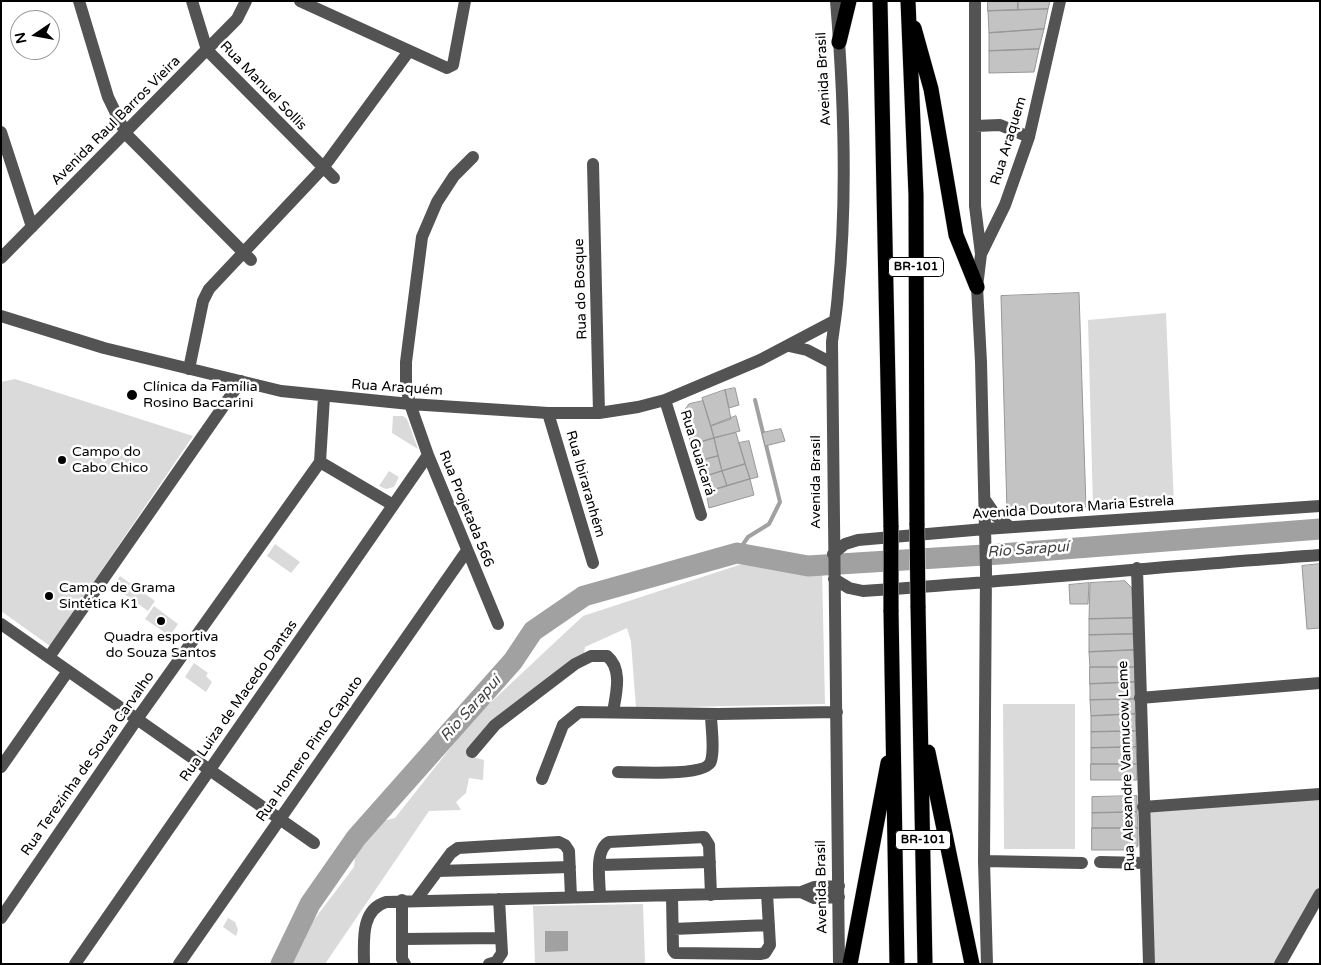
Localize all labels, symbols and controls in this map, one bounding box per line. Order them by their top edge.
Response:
north arrow [10,10,60,60]
text: N [11,31,30,45]
street label: Avenida Brasil [813,32,835,126]
street label: Rua Manuel Sollis [216,38,310,134]
street label: Avenida Raul Barros Vieira [48,53,184,189]
street label: Rua Araquem [988,95,1030,187]
street label: Rua do Bosque [571,238,591,340]
road number: BR-101 [888,258,944,276]
street label: Rua Araquém [351,376,443,400]
place label: Clínica da Família Rosino Baccarini [143,379,258,412]
marker: Clínica da Família Rosino Baccarini [125,388,139,402]
street label: Rua Guaicará [676,408,718,498]
street label: Rua Ibiraranhém [562,429,608,539]
street label: Avenida Brasil [808,435,824,529]
place label: Campo do Cabo Chico [72,444,148,477]
street label: Rua Projetada 566 [435,448,497,570]
marker: Campo do Cabo Chico [56,454,68,466]
street label: Avenida Doutora Maria Estrela [971,493,1175,523]
water label: Rio Sarapuí [987,538,1069,562]
place label: Campo de Grama Sintética K1 [59,580,175,612]
marker: Campo de Grama Sintética K1 [43,590,55,602]
marker: Quadra esportiva do Souza Santos [155,615,167,627]
street label: Rua Luiza de Macedo Dantas [177,617,301,785]
place label: Quadra esportiva do Souza Santos [104,629,218,662]
street label: Rua Alexandre Vannucow Leme [1115,660,1139,872]
street label: Rua Terezinha de Souza Carvalho [18,669,158,859]
street label: Rua Homero Pinto Caputo [253,673,367,825]
water label: Rio Sarapuí [437,673,505,745]
road number: BR-101 [896,830,950,850]
street label: Avenida Brasil [813,840,831,934]

